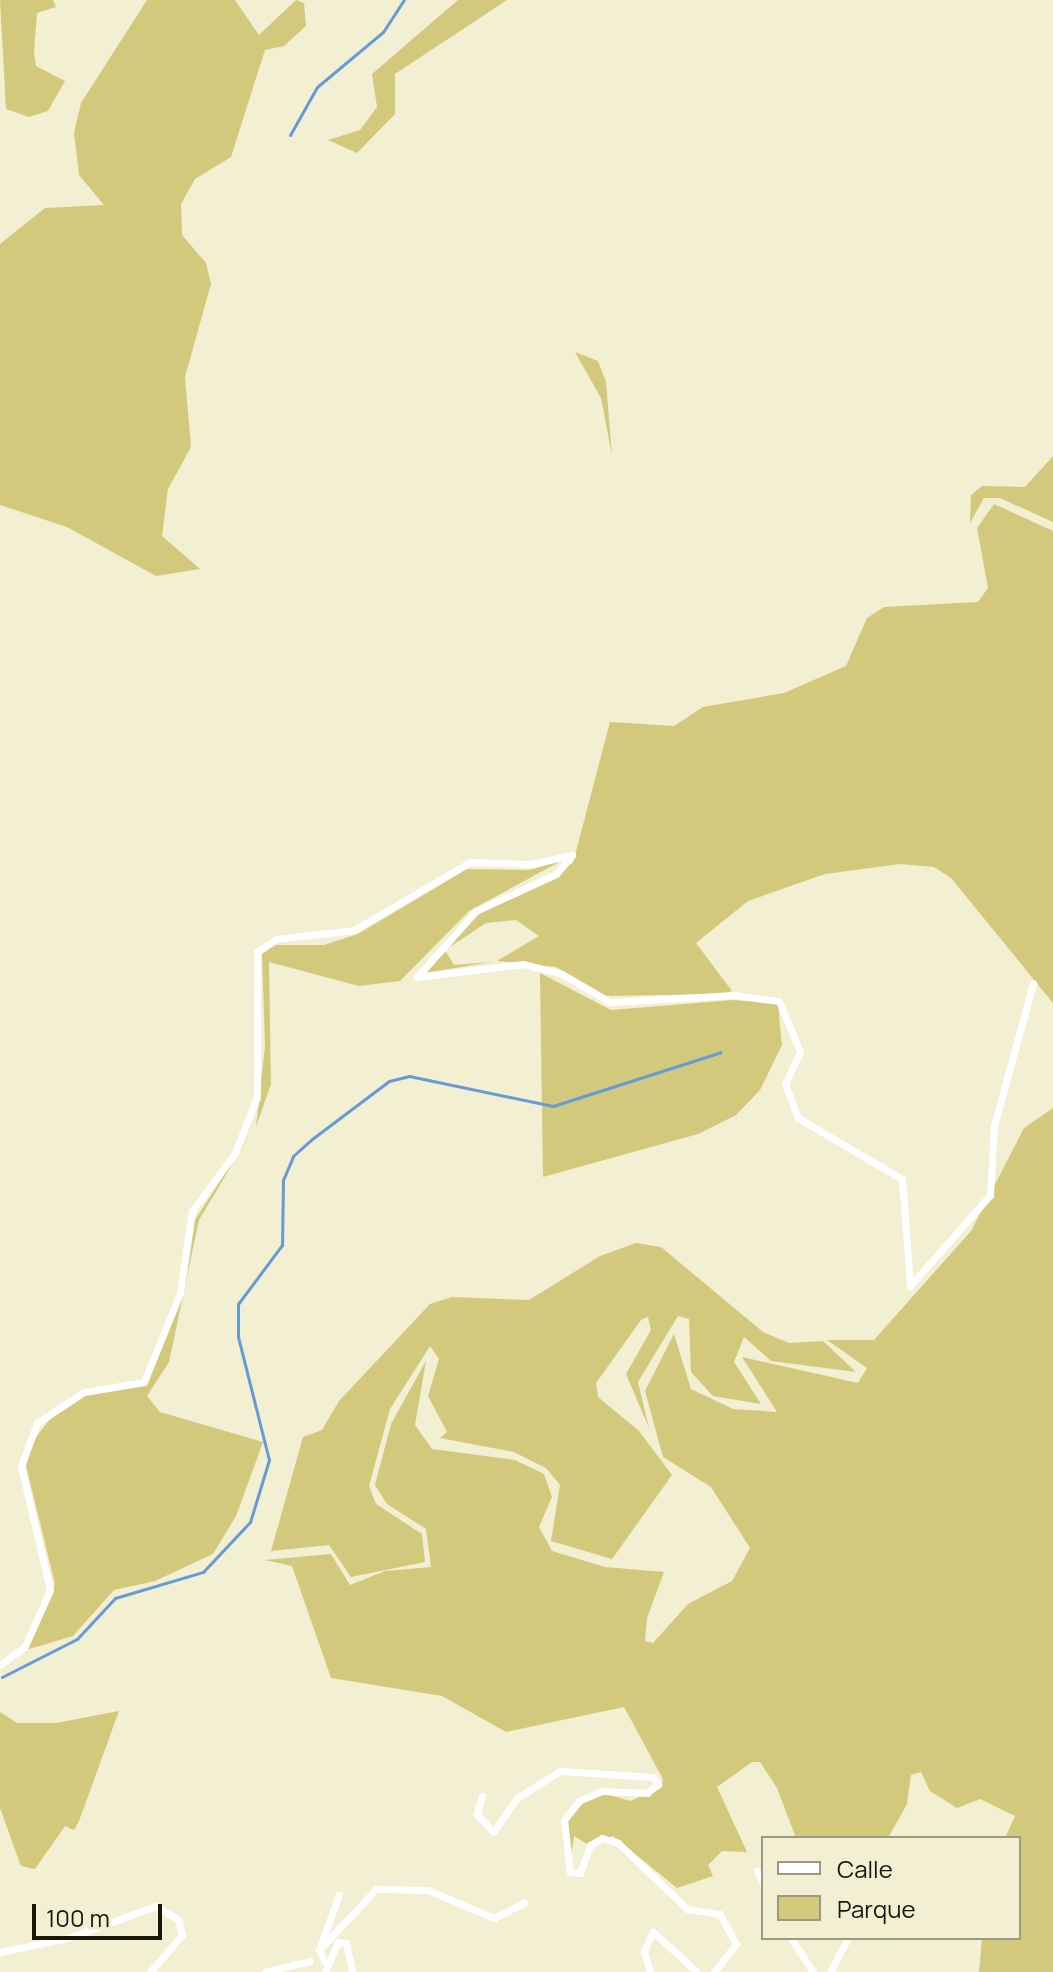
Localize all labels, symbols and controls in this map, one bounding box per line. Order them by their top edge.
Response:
legend [761,1836,1021,1940]
text: Calle [837,1852,893,1885]
scale bar [36,1888,166,1938]
text: Parque [837,1892,915,1925]
text: 100 m [46,1901,110,1934]

